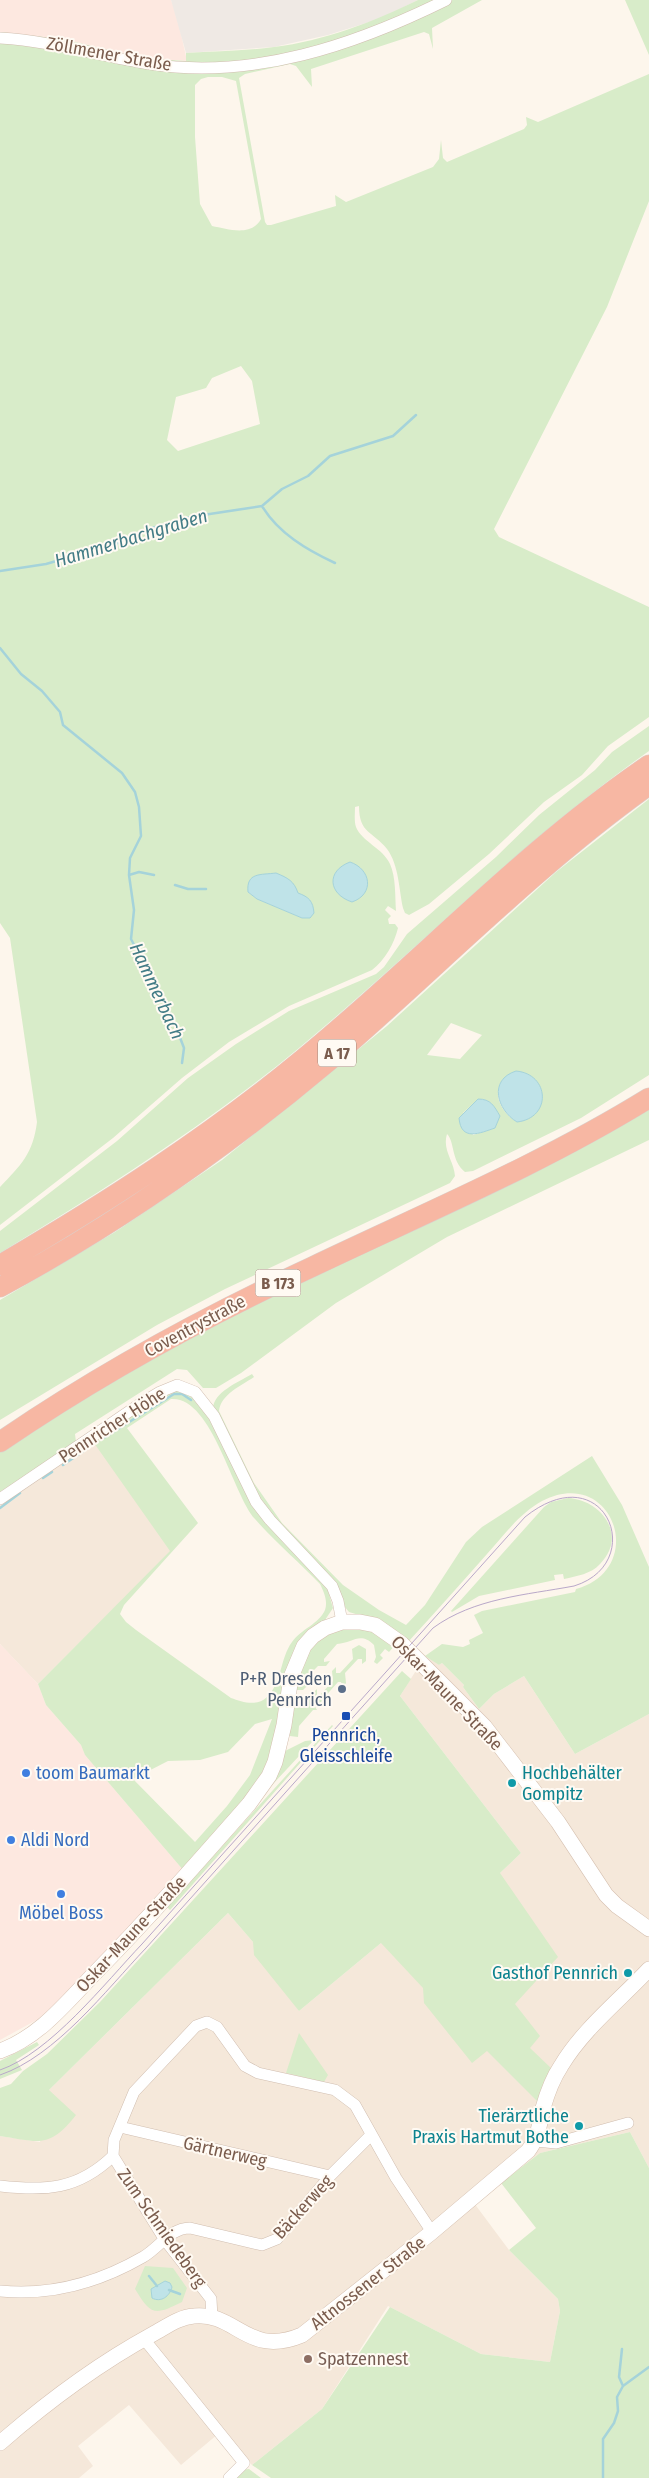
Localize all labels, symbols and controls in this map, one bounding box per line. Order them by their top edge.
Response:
street label: Zöllmener Straße [45,32,173,76]
water label: Hammerbachgraben [52,504,210,572]
water label: Hammerbach [125,939,189,1043]
road number: A 17 [318,1040,356,1066]
road number: B 173 [256,1270,300,1296]
street label: Coventrystraße [141,1290,249,1362]
street label: Pennricher Höhe [54,1382,170,1468]
street label: Oskar-Maune-Straße [386,1631,508,1755]
place label: P+R Dresden Pennrich [240,1668,332,1711]
marker: P+R Dresden Pennrich [336,1683,348,1695]
marker: Pennrich, Gleisschleife [340,1710,352,1722]
place label: Pennrich, Gleisschleife [299,1724,393,1767]
place label: toom Baumarkt [36,1762,150,1784]
place label: Hochbehälter Gompitz [522,1762,622,1805]
marker: toom Baumarkt [20,1767,32,1779]
marker: Hochbehälter Gompitz [506,1777,518,1789]
place label: Aldi Nord [21,1829,89,1851]
marker: Aldi Nord [5,1834,17,1846]
street label: Oskar-Maune-Straße [71,1871,191,1997]
marker: Möbel Boss [55,1888,67,1900]
place label: Möbel Boss [19,1902,103,1924]
place label: Gasthof Pennrich [492,1962,618,1984]
marker: Gasthof Pennrich [622,1967,634,1979]
place label: Tierärztliche Praxis Hartmut Bothe [412,2105,569,2148]
marker: Tierärztliche Praxis Hartmut Bothe [573,2120,585,2132]
street label: Gärtnerweg [181,2132,269,2172]
street label: Zum Schmiedeberg [113,2164,212,2292]
street label: Bäckerweg [268,2170,338,2244]
street label: Altnossener Straße [306,2231,430,2335]
place label: Spatzennest [318,2348,408,2370]
marker: Spatzennest [302,2353,314,2365]

